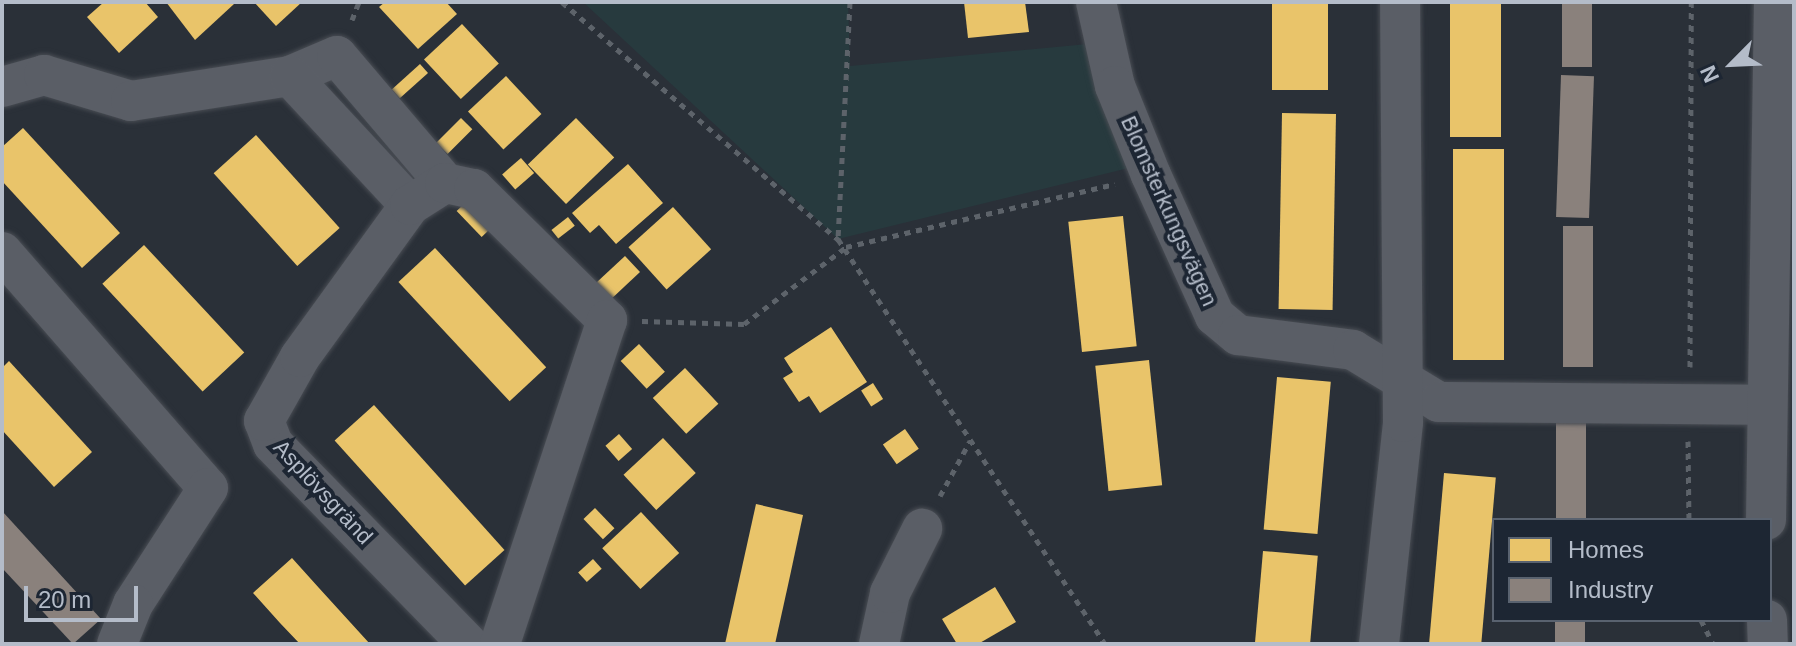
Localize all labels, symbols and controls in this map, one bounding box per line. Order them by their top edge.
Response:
north arrow [1692,24,1772,104]
text: N [1695,62,1724,86]
street label: Blomsterkungsvägen [1115,112,1223,310]
street label: Asplövsgränd [268,434,378,550]
legend [1492,518,1772,622]
text: Homes [1568,536,1644,563]
scale bar [28,570,142,620]
text: Industry [1568,576,1653,603]
text: 20 m [38,586,91,613]

